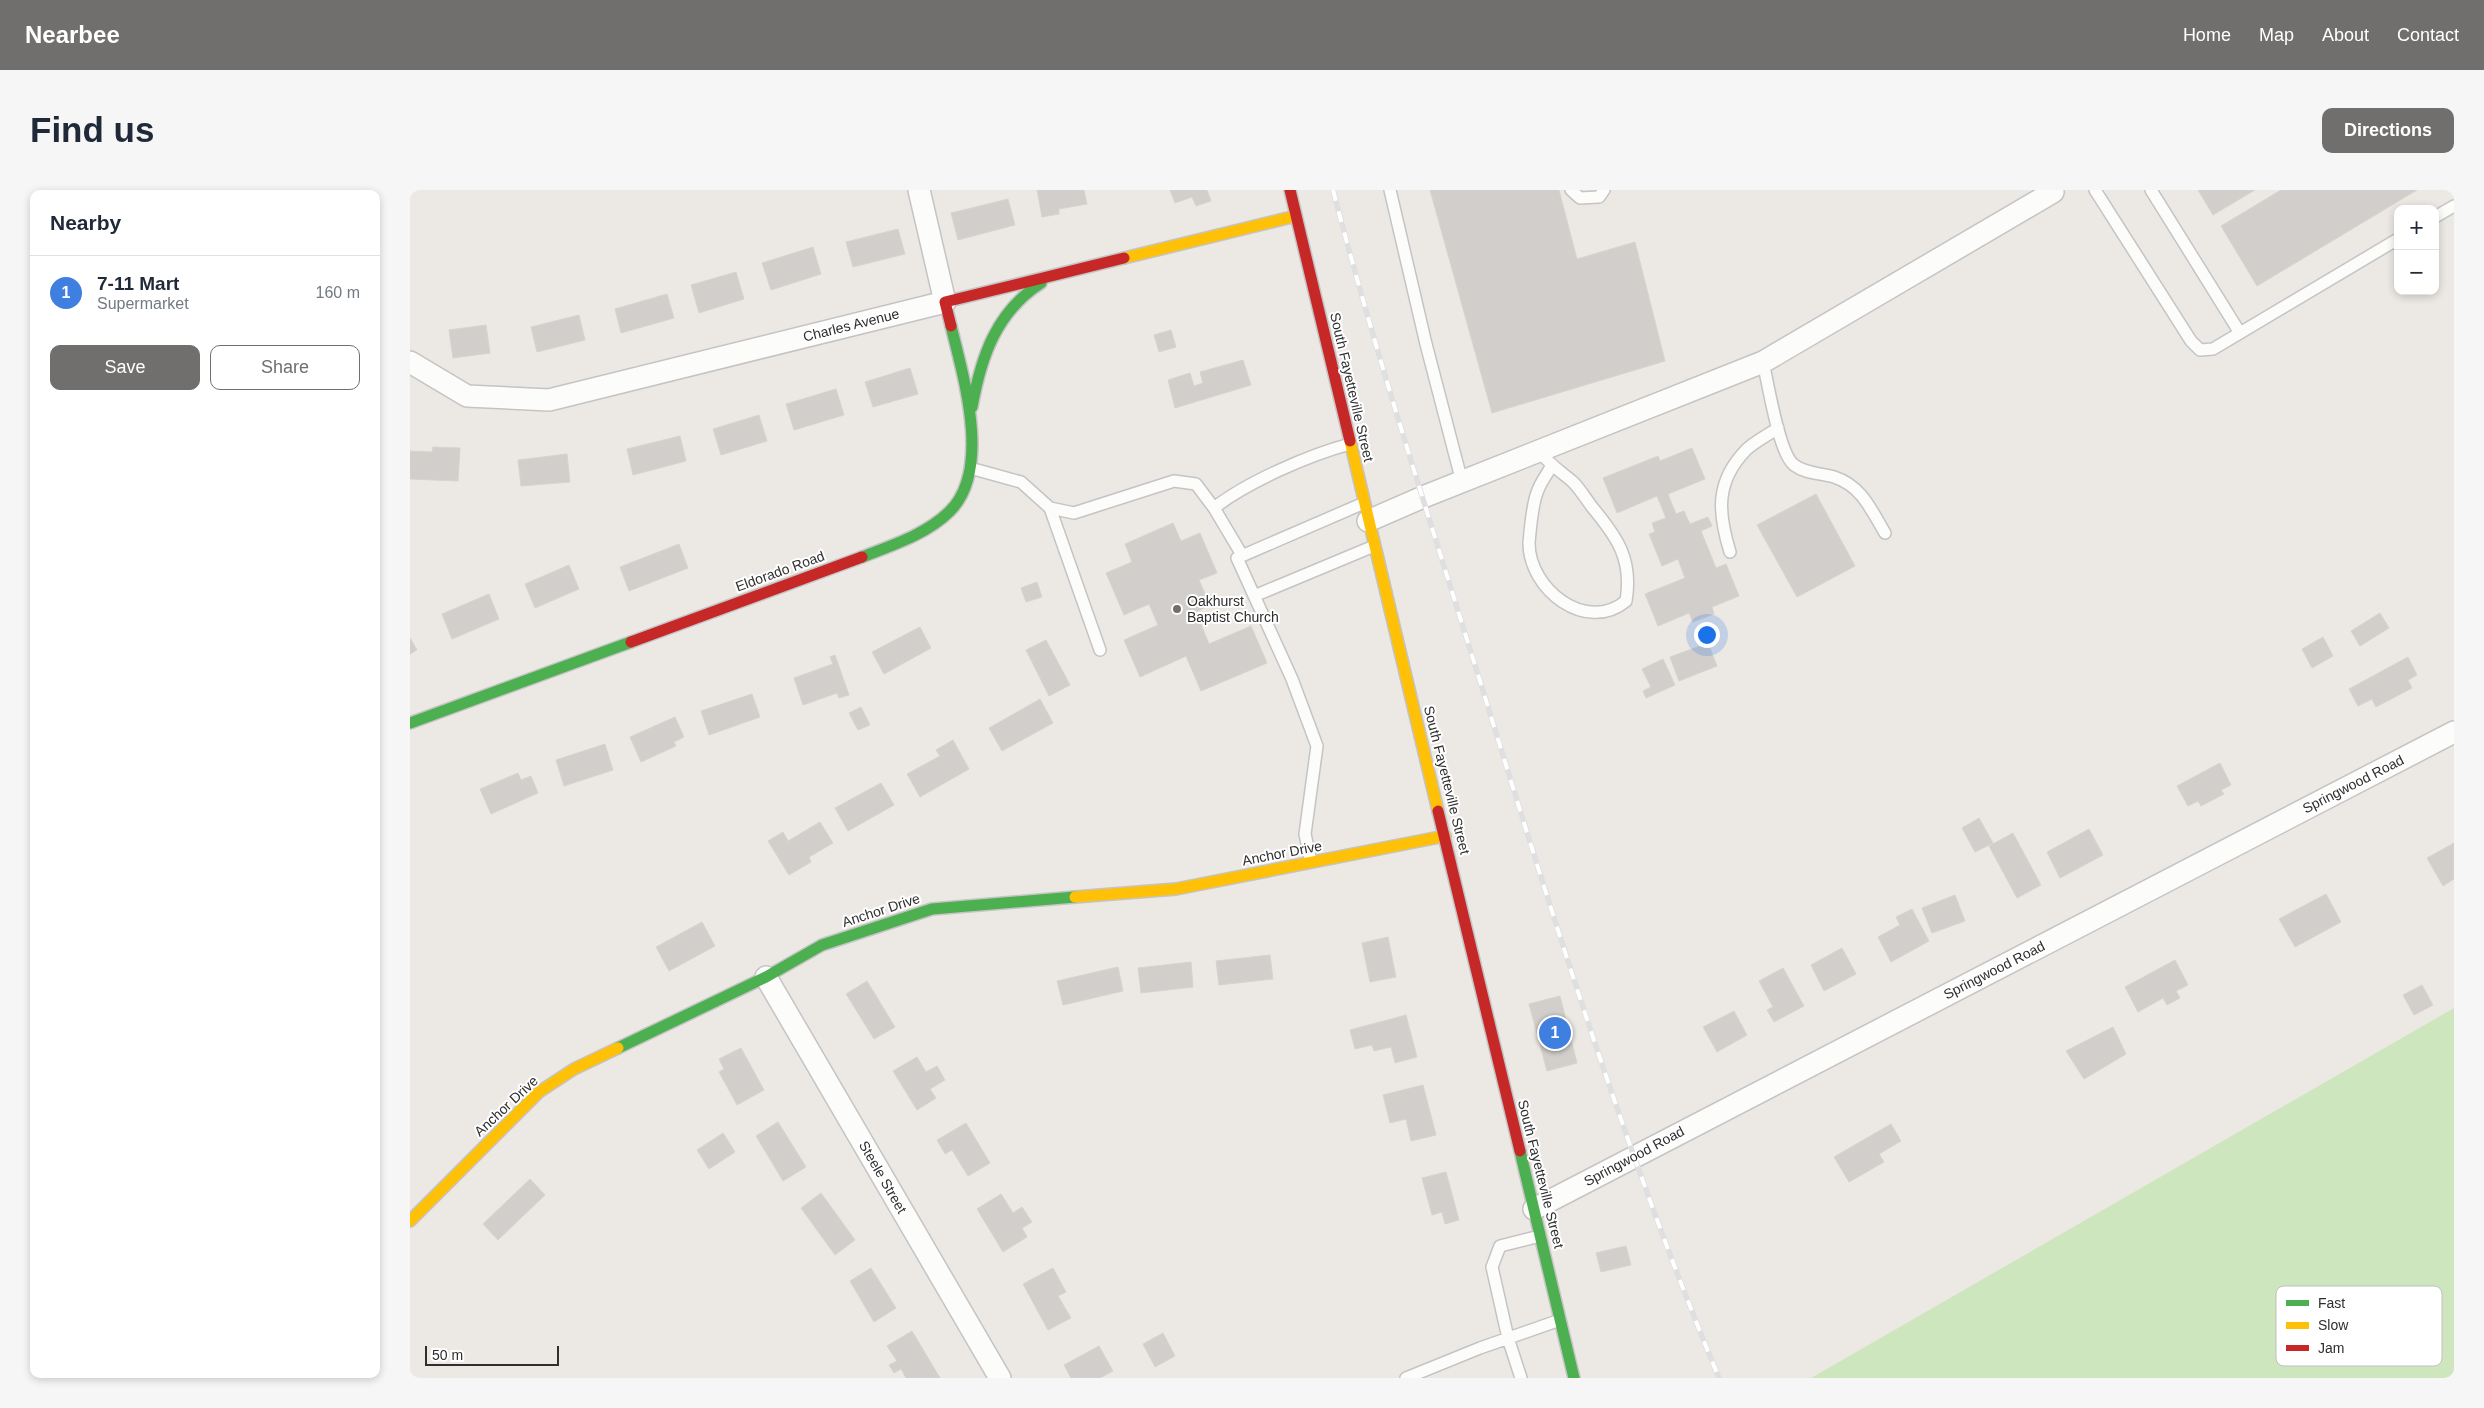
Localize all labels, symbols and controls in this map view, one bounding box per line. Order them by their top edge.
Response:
text: Nearbee [25,21,120,48]
text: Home [2183,25,2231,45]
text: Map [2259,25,2294,45]
text: About [2322,25,2369,45]
text: Contact [2397,25,2459,45]
button: Directions [2322,108,2454,153]
text: Find us [30,110,154,149]
map controls [2394,205,2439,295]
button: + [2394,205,2439,250]
text: Nearby [50,211,121,234]
button: − [2394,250,2439,295]
text: 7-11 Mart [97,273,179,294]
text: 1 [62,284,70,301]
text: 160 m [316,284,360,301]
text: Supermarket [97,295,189,312]
street label: Charles Avenue [801,305,901,345]
street label: South Fayetteville Street [1327,311,1377,463]
button: Save [50,345,200,390]
button: Share [210,345,360,390]
street label: Eldorado Road [733,548,827,594]
place label: Oakhurst Baptist Church [1187,593,1279,625]
marker: Oakhurst Baptist Church [1171,603,1183,615]
your location [1694,622,1720,648]
street label: South Fayetteville Street [1421,704,1473,856]
street label: Springwood Road [2300,752,2406,816]
street label: Anchor Drive [1241,837,1323,869]
street label: Anchor Drive [840,890,922,930]
street label: Springwood Road [1941,938,2047,1002]
pin: 1 [1539,1014,1571,1052]
street label: Anchor Drive [471,1072,541,1139]
street label: South Fayetteville Street [1515,1098,1567,1250]
street label: Springwood Road [1581,1123,1687,1189]
street label: Steele Street [856,1138,910,1216]
legend [2276,1286,2442,1366]
text: Fast [2318,1295,2345,1311]
text: Slow [2318,1317,2349,1333]
text: Jam [2318,1340,2344,1356]
scale bar [425,1343,559,1366]
text: 50 m [432,1347,463,1363]

